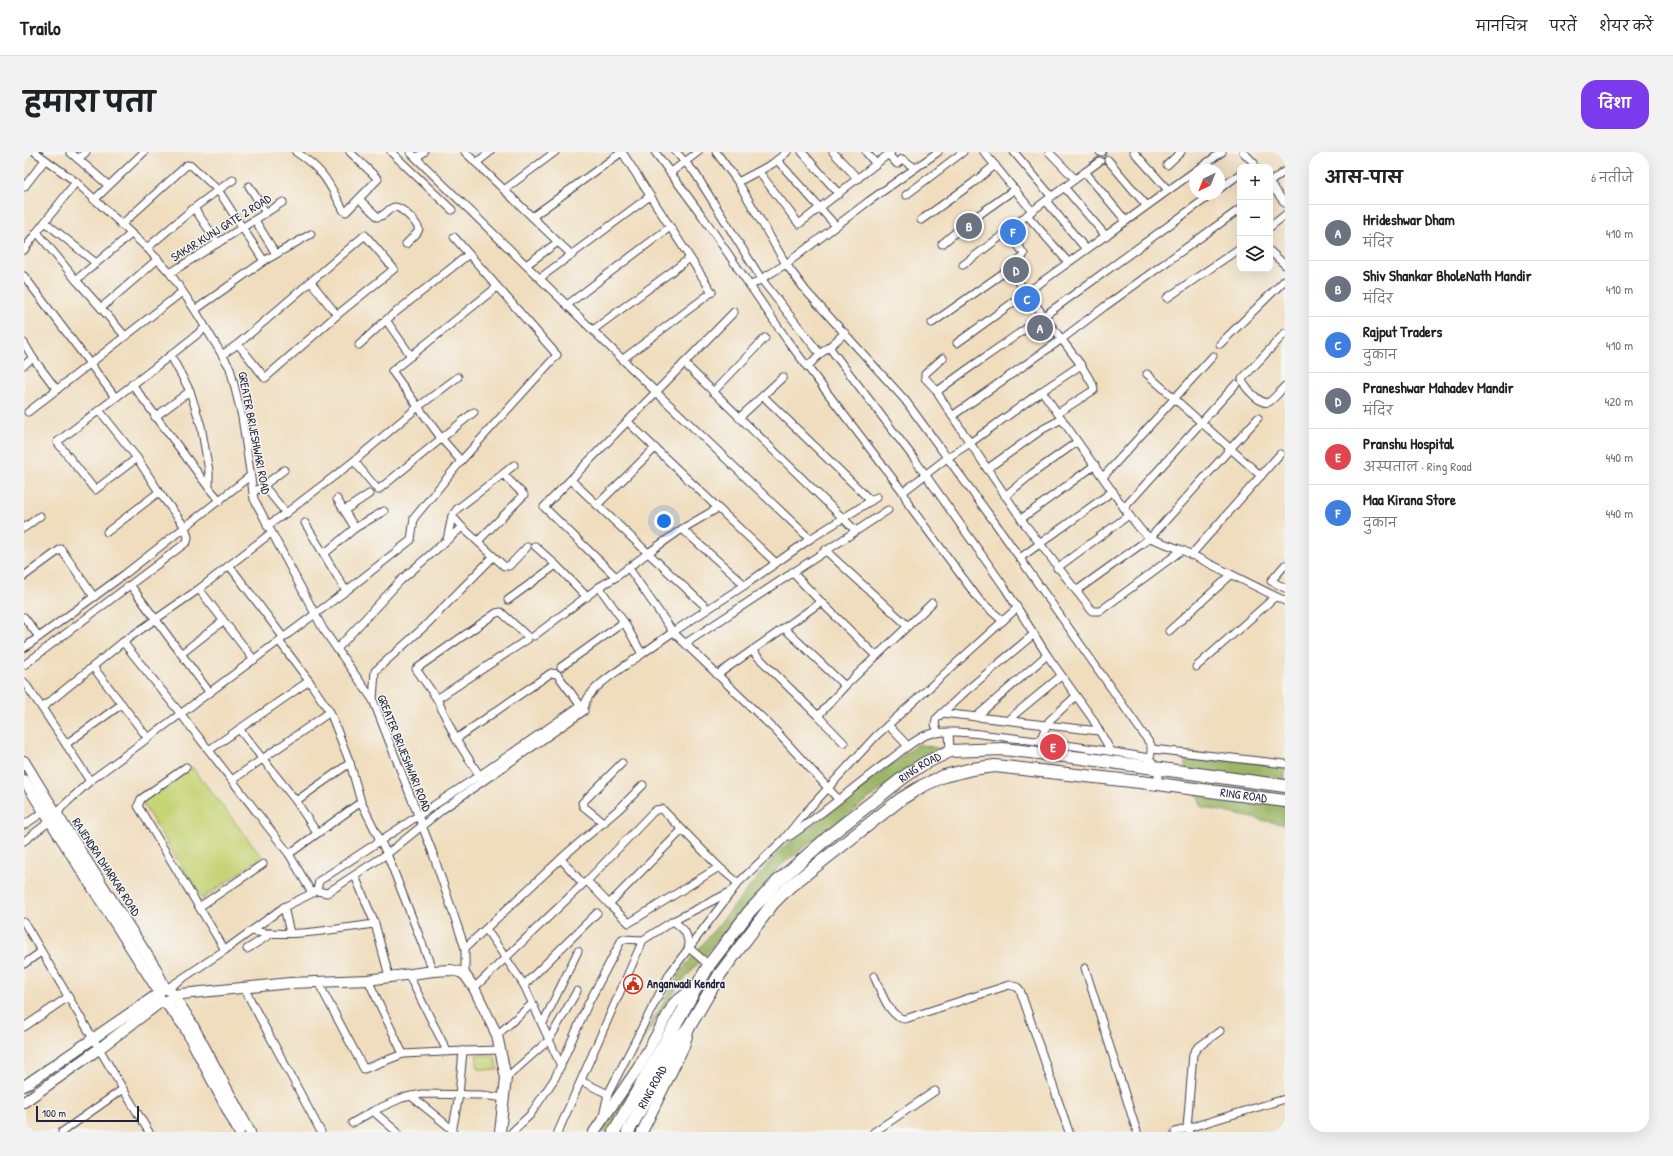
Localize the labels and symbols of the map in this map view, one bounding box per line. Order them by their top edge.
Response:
north arrow [1189,164,1225,200]
street label: SAKAR KUNJ GATE 2 ROAD [167,190,274,265]
pin: B [956,211,982,241]
pin: F [1000,217,1026,247]
pin: D [1003,255,1029,285]
pin: C [1014,284,1040,314]
pin: A [1027,313,1053,343]
street label: GREATER BRIJESHWARI ROAD [234,370,275,496]
your location [654,511,674,531]
street label: GREATER BRIJESHWARI ROAD [373,692,436,814]
pin: E [1040,732,1066,762]
street label: RING ROAD [895,748,944,786]
street label: RING ROAD [1219,783,1268,807]
street label: RAJENDRA DHARKAR ROAD [68,814,145,919]
public building icon: Anganwadi Kendra [622,973,644,995]
place label: Anganwadi Kendra [647,975,725,993]
street label: RING ROAD [633,1062,671,1112]
scale bar [36,1104,139,1123]

